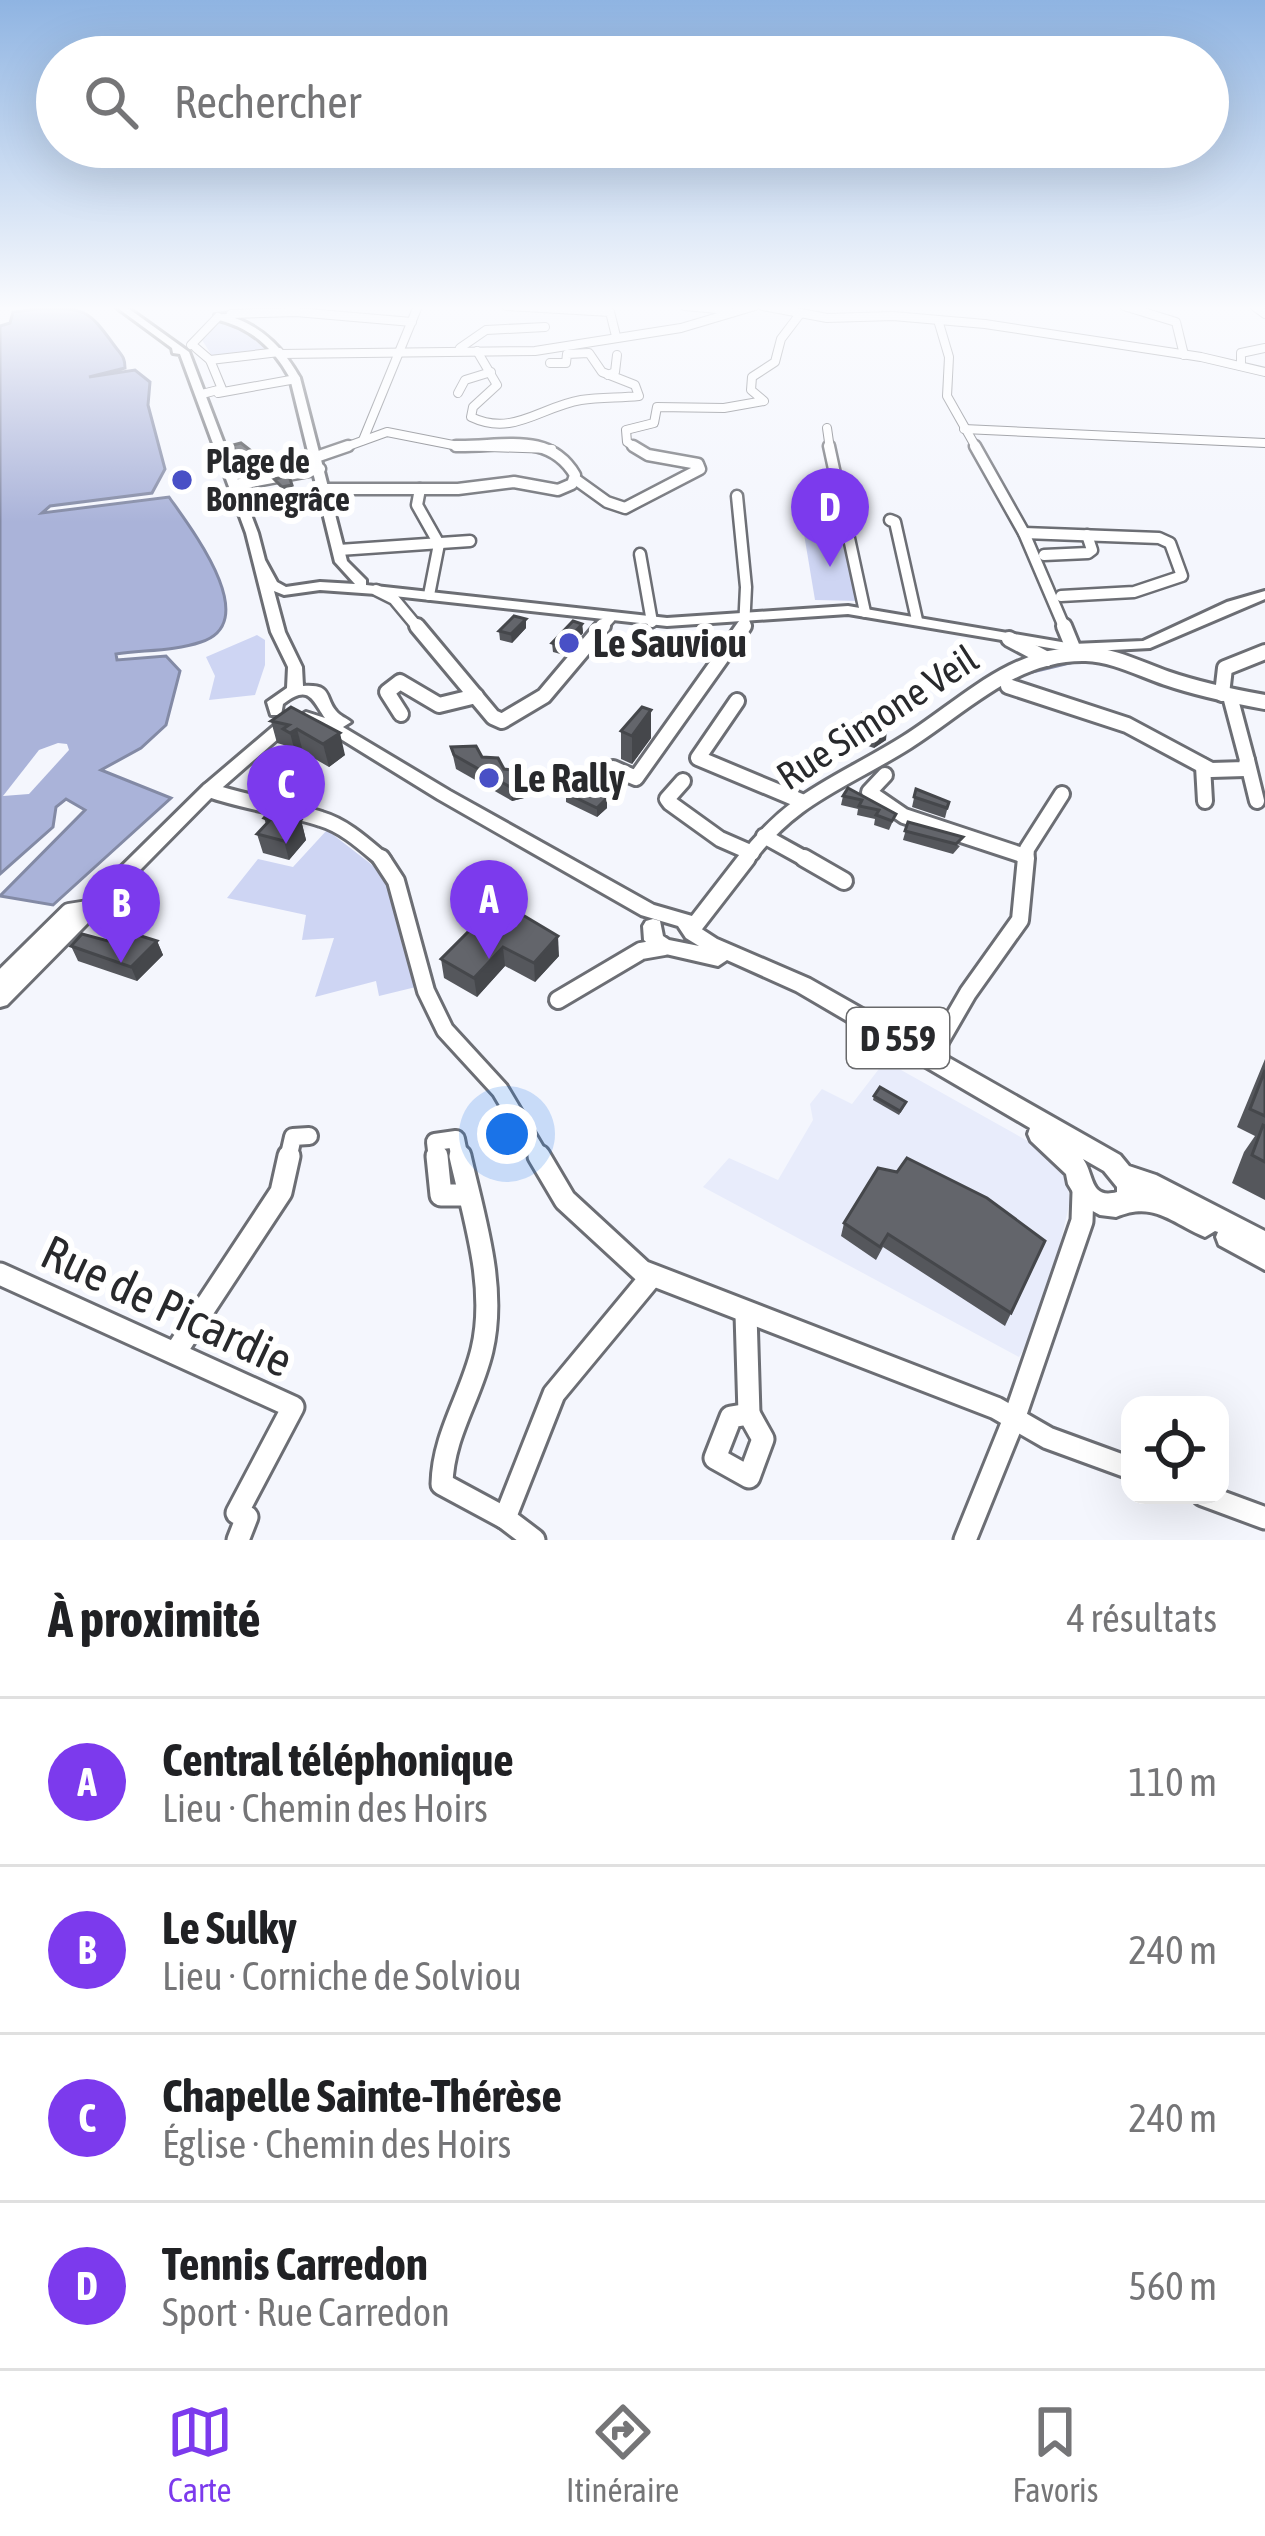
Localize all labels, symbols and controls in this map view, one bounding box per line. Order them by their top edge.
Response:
search box [36,36,1229,168]
icon: search [78,69,144,135]
text: Rechercher [174,76,361,128]
place label: Plage de Bonnegrâce [206,442,350,518]
marker: Plage de Bonnegrâce [169,467,195,493]
pin: D [791,468,869,567]
place label: Le Sauviou [593,621,747,665]
marker: Le Sauviou [556,630,582,656]
street label: Rue Simone Veil [769,636,985,798]
pin: C [247,745,325,844]
place label: Le Rally [513,756,625,800]
marker: Le Rally [476,765,502,791]
pin: A [450,860,528,959]
pin: B [82,864,160,963]
road number: D 559 [847,1008,949,1068]
your location [477,1104,537,1164]
street label: Rue de Picardie [33,1224,301,1388]
map controls [1121,1396,1229,1504]
button: locate [1121,1396,1229,1504]
text: À proximité [48,1589,261,1648]
text: 4 résultats [1067,1596,1217,1640]
text: Central téléphonique [162,1734,514,1786]
text: A [77,1760,97,1804]
text: 110 m [1129,1760,1217,1804]
text: Lieu · Chemin des Hoirs [162,1786,488,1830]
text: Le Sulky [162,1902,297,1954]
text: B [78,1928,96,1972]
text: 240 m [1129,1928,1217,1972]
text: Lieu · Corniche de Solviou [162,1954,522,1998]
text: Chapelle Sainte-Thérèse [162,2070,562,2122]
text: C [78,2096,96,2140]
text: 240 m [1129,2096,1217,2140]
text: Église · Chemin des Hoirs [162,2122,511,2166]
text: Tennis Carredon [162,2238,428,2290]
text: D [76,2264,98,2308]
text: 560 m [1129,2264,1217,2308]
text: Sport · Rue Carredon [162,2290,450,2334]
tab: Carte [167,2399,233,2509]
tab: Itinéraire [566,2399,679,2509]
tab: Favoris [1013,2399,1098,2509]

